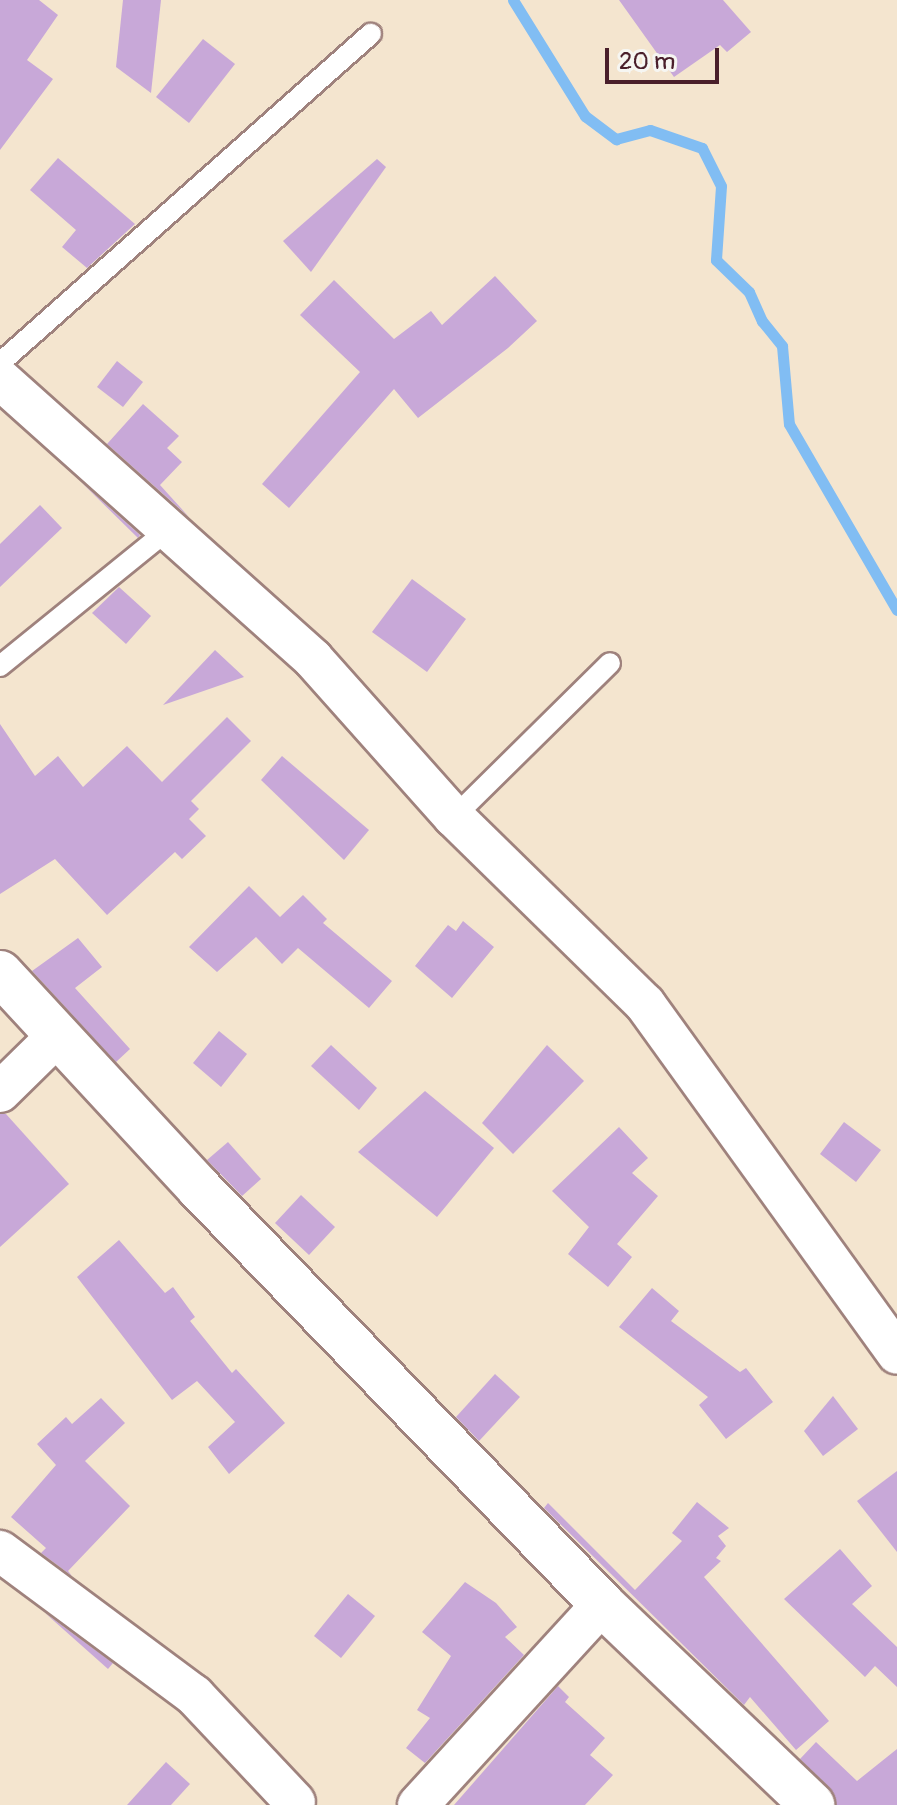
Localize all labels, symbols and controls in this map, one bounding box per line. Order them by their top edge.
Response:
scale bar [609,32,723,82]
text: 20 m [619,47,675,76]

